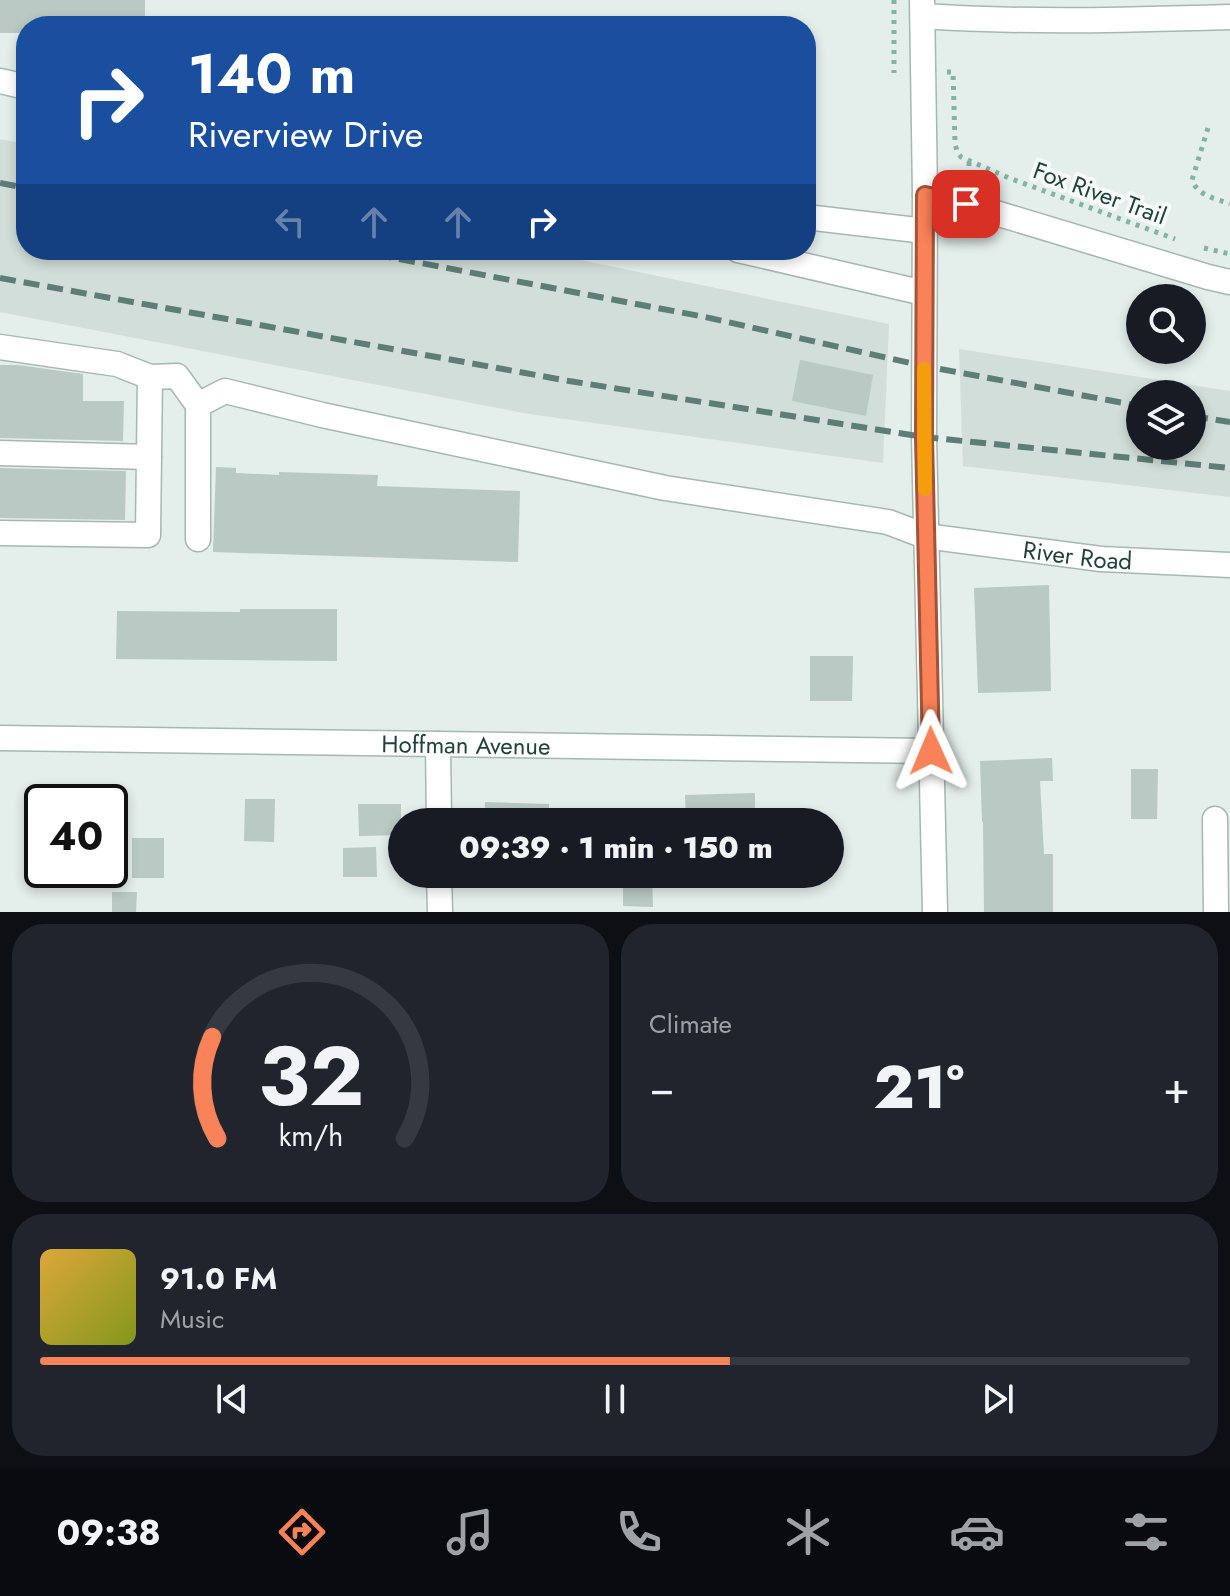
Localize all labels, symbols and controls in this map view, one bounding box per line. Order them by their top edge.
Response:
text: 140 m [188,33,355,114]
icon: right [56,48,160,152]
text: Riverview Drive [188,108,423,160]
street label: Fox River Trail [1028,153,1172,233]
pin [932,170,1000,238]
icon: arrive [944,182,988,226]
icon: left [268,200,312,244]
icon: ahead [352,200,396,244]
icon: ahead [436,200,480,244]
icon: right [520,200,564,244]
map controls [1126,284,1206,460]
button: search [1126,284,1206,364]
button: layers [1126,380,1206,460]
street label: River Road [1021,531,1133,578]
position arrow [889,709,973,793]
street label: Hoffman Avenue [381,726,551,763]
speed limit sign: 40 [24,784,128,888]
text: 09:39 · 1 min · 150 m [459,826,773,869]
text: Climate [649,1005,732,1043]
text: 32 [257,1016,364,1136]
text: 21° [874,1044,964,1131]
text: − [649,1056,675,1120]
text: + [1163,1056,1190,1120]
text: km/h [278,1115,343,1157]
text: 91.0 FM [160,1257,277,1300]
text: Music [160,1300,224,1338]
icon: previous [210,1377,254,1421]
icon: pause [593,1377,637,1421]
icon: next [976,1377,1020,1421]
icon: directions [274,1504,330,1560]
icon: music [442,1504,498,1560]
icon: phone [611,1504,667,1560]
icon: climate [780,1504,836,1560]
icon: car [949,1504,1005,1560]
icon: filters [1118,1504,1174,1560]
text: 09:38 [56,1506,161,1558]

